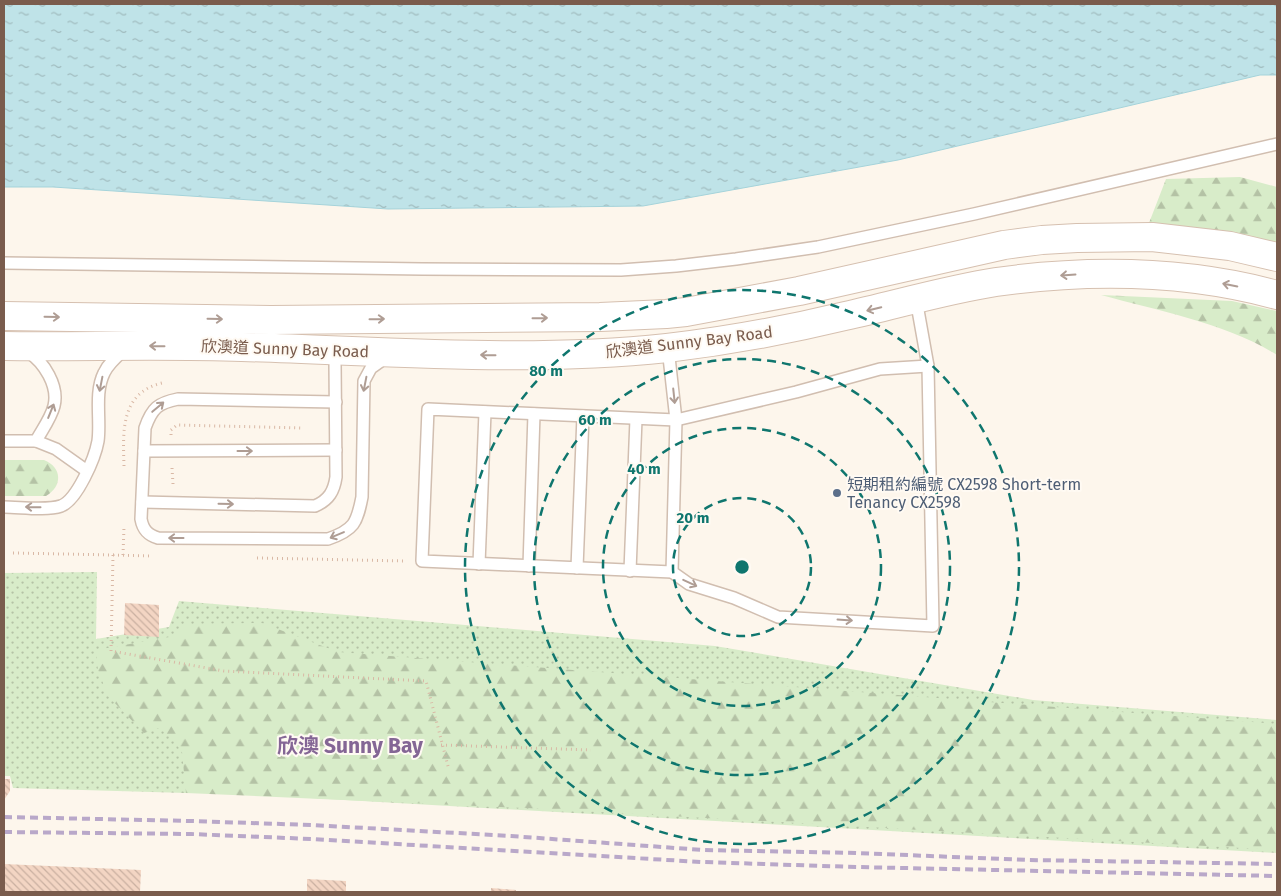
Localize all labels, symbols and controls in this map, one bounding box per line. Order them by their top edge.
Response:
one-way arrow [1060,270,1076,279]
one-way arrow [1222,279,1238,289]
one-way arrow [866,305,882,314]
one-way arrow [44,312,60,322]
one-way arrow [532,313,548,323]
one-way arrow [206,314,223,324]
one-way arrow [369,314,385,324]
street label: 欣澳道 Sunny Bay Road [604,322,774,362]
street label: 欣澳道 Sunny Bay Road [201,337,369,361]
one-way arrow [149,341,166,351]
one-way arrow [480,350,496,360]
text: 80 m [529,362,563,380]
one-way arrow [360,375,370,391]
one-way arrow [96,376,106,392]
one-way arrow [669,388,679,404]
one-way arrow [152,401,165,412]
one-way arrow [47,404,56,419]
text: 60 m [578,411,612,429]
one-way arrow [237,446,253,456]
text: 40 m [627,460,661,478]
place label: 短期租約編號 CX2598 Short-term Tenancy CX2598 [847,475,1081,512]
marker: 短期租約編號 CX2598 Short-term Tenancy CX2598 [831,487,843,499]
one-way arrow [217,499,233,509]
one-way arrow [25,502,41,512]
text: 20 m [677,509,709,527]
one-way arrow [330,531,345,541]
one-way arrow [168,533,184,543]
centre of rings [733,558,751,576]
one-way arrow [682,578,697,588]
one-way arrow [837,616,853,625]
district label: 欣澳 Sunny Bay [277,733,423,759]

